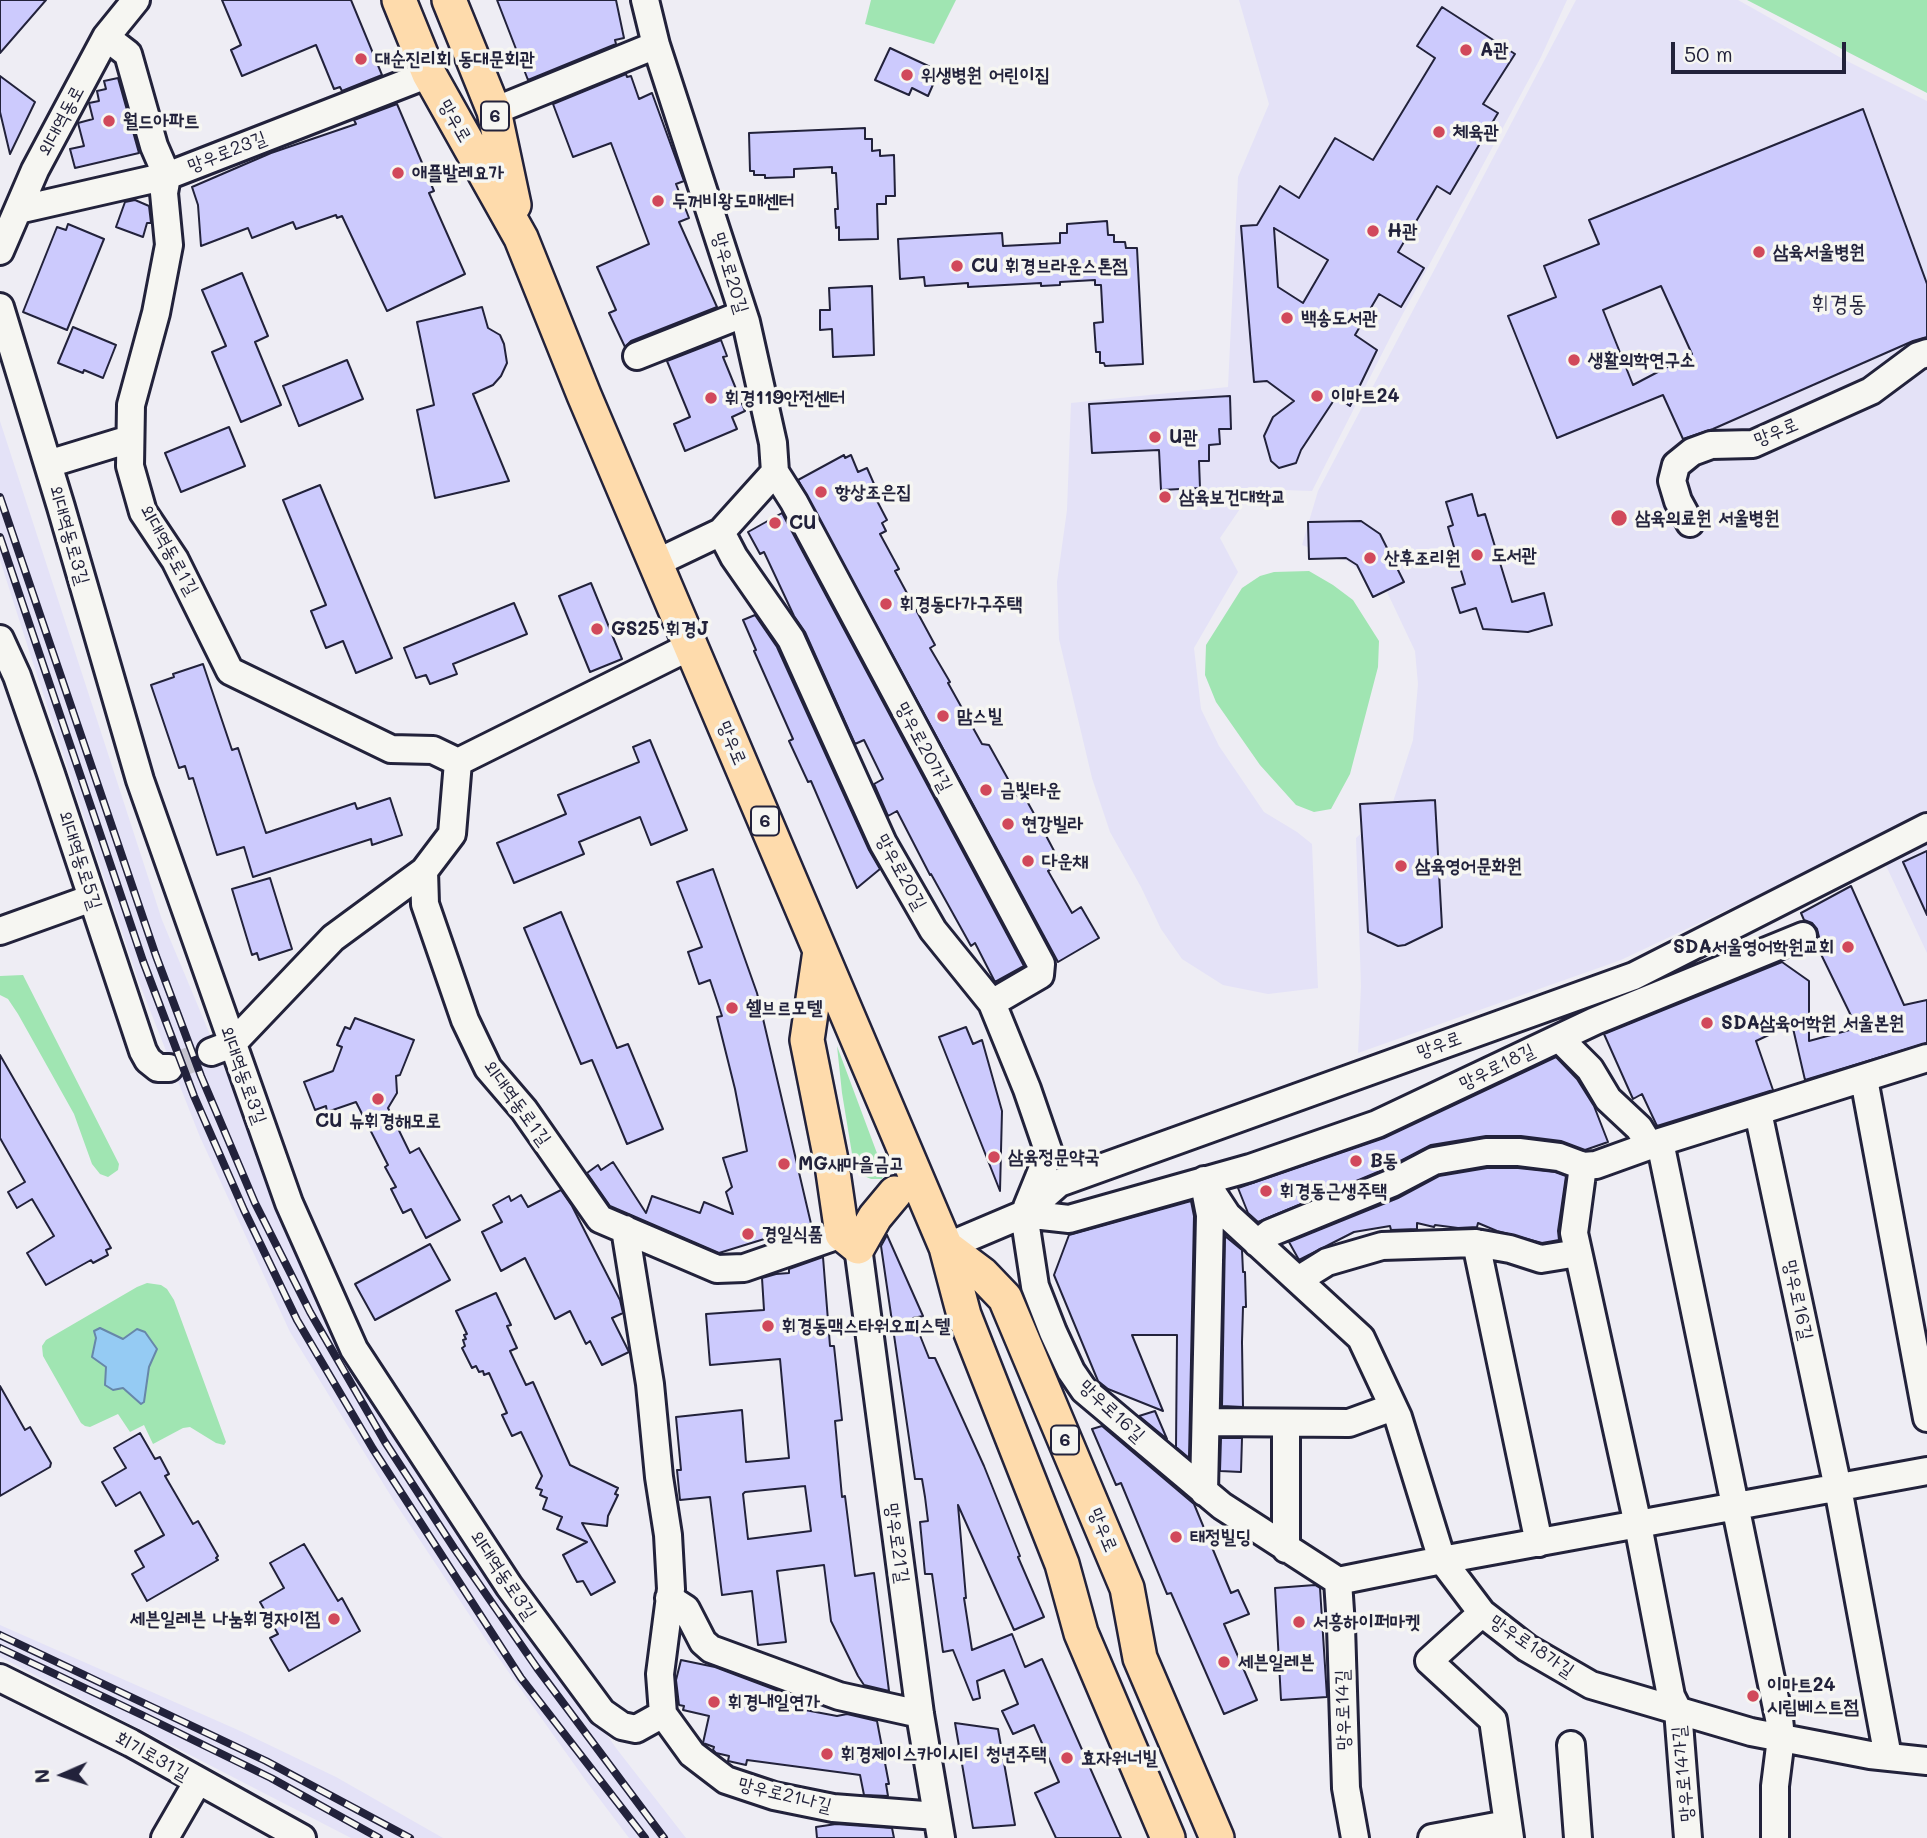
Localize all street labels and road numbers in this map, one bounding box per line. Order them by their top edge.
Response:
street label: 외대역동로 [33,82,89,160]
street label: 망우로 [434,95,476,147]
road number: 6 [481,102,509,131]
street label: 망우로23길 [184,127,270,177]
street label: 망우로20길 [707,230,753,316]
street label: 망우로 [1750,413,1802,451]
street label: 외대역동로3길 [44,482,94,588]
street label: 외대역동로1길 [135,501,203,599]
street label: 망우로20가길 [891,698,957,796]
street label: 망우로 [713,717,751,769]
road number: 6 [751,806,779,836]
street label: 외대역동로5길 [53,808,107,912]
street label: 망우로20길 [871,830,931,914]
street label: 외대역동로3길 [215,1023,271,1127]
street label: 망우로 [1414,1026,1464,1064]
street label: 망우로18길 [1456,1039,1538,1095]
street label: 외대역동로1길 [478,1056,556,1150]
street label: 망우로16길 [1778,1258,1818,1342]
street label: 망우로16길 [1075,1375,1149,1447]
road number: 6 [1051,1426,1079,1455]
street label: 망우로21길 [880,1502,914,1584]
street label: 망우로 [1084,1504,1122,1556]
street label: 외대역동로3길 [465,1526,541,1624]
street label: 망우로18가길 [1486,1610,1578,1682]
street label: 망우로14길 [1331,1669,1355,1751]
street label: 망우로14가길 [1667,1725,1699,1823]
street label: 회기로31길 [111,1726,193,1786]
street label: 망우로21나길 [736,1772,834,1818]

